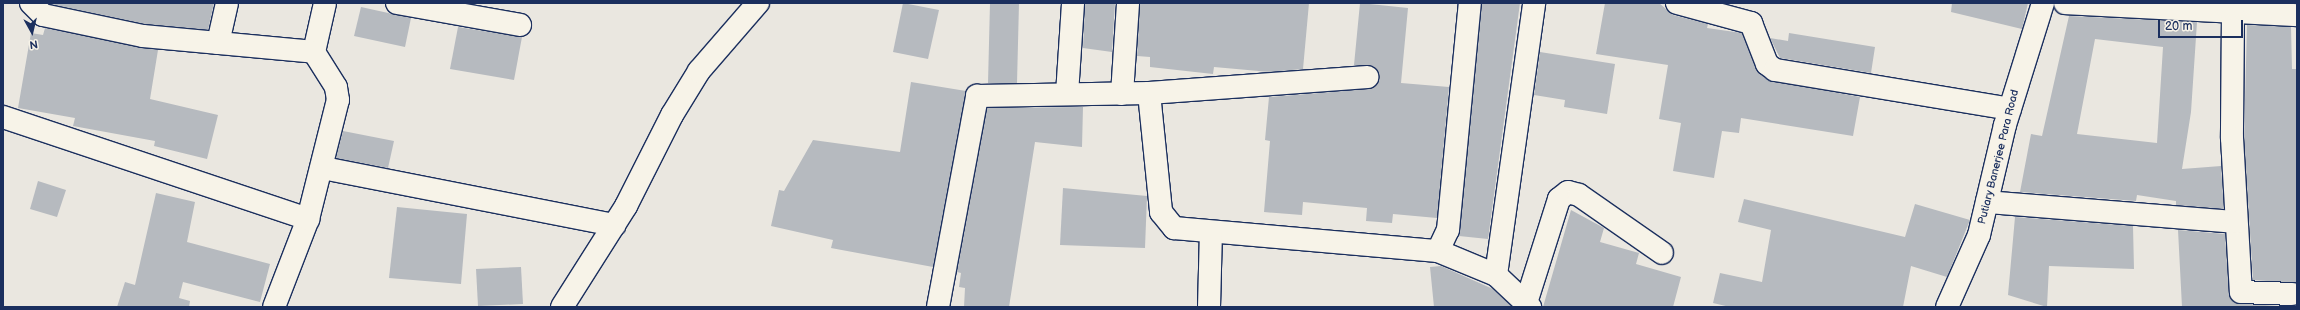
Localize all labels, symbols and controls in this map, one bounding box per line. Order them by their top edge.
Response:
north arrow [12,12,52,52]
scale bar [2160,12,2245,38]
text: 20 m [2165,19,2192,34]
text: N [29,37,39,51]
street label: Putiary Banerjee Para Road [1976,88,2022,226]

